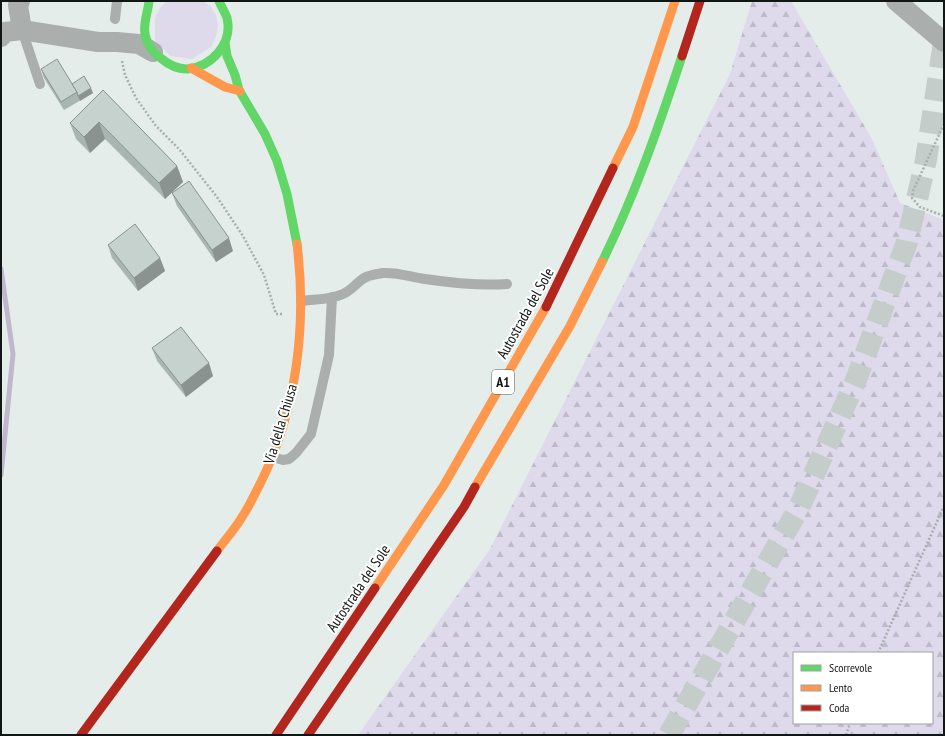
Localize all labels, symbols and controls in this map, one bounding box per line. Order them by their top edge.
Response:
street label: Autostrada del Sole [492,264,558,362]
road number: A1 [492,370,514,394]
street label: Via della Chiusa [259,382,301,467]
street label: Autostrada del Sole [322,541,394,635]
legend [793,652,933,724]
text: Scorrevole [829,660,872,675]
text: Lento [829,680,852,695]
text: Coda [829,700,850,715]

